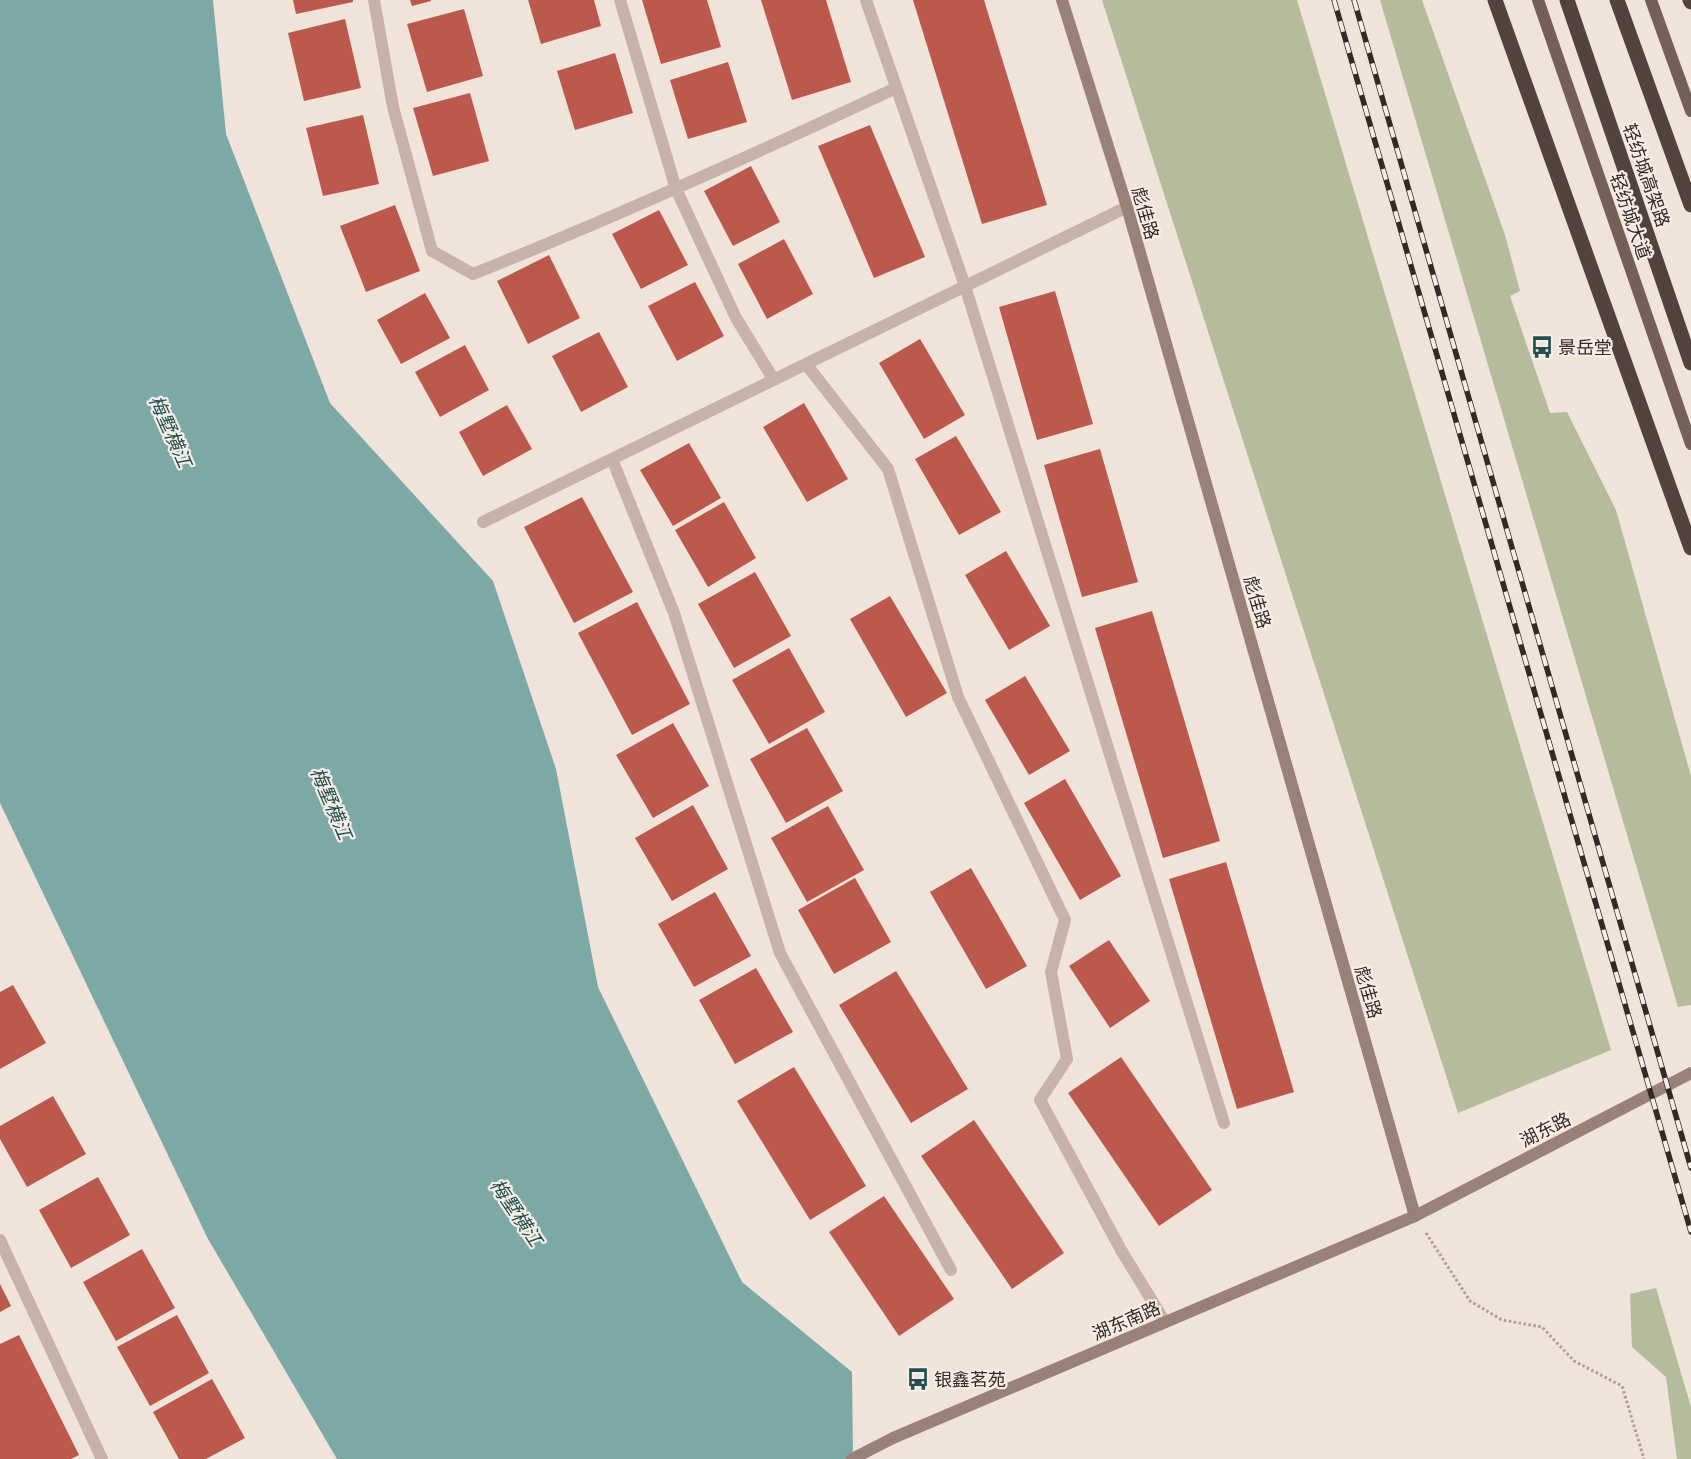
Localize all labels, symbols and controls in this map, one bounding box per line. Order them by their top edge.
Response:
street label: 轻纺城高架路 [1619,120,1675,230]
street label: 轻纺城大道 [1606,170,1656,262]
street label: 彪佳路 [1128,184,1164,242]
bus stop icon: 景岳堂 [1529,334,1555,360]
place label: 景岳堂 [1558,336,1612,358]
water label: 梅墅横江 [145,392,198,472]
street label: 彪佳路 [1240,573,1276,631]
water label: 梅墅横江 [307,764,358,844]
street label: 彪佳路 [1351,963,1387,1021]
street label: 湖东路 [1516,1107,1574,1151]
water label: 梅墅横江 [486,1174,549,1252]
street label: 湖东南路 [1089,1296,1163,1344]
bus stop icon: 银鑫茗苑 [905,1366,931,1392]
place label: 银鑫茗苑 [934,1368,1006,1390]

